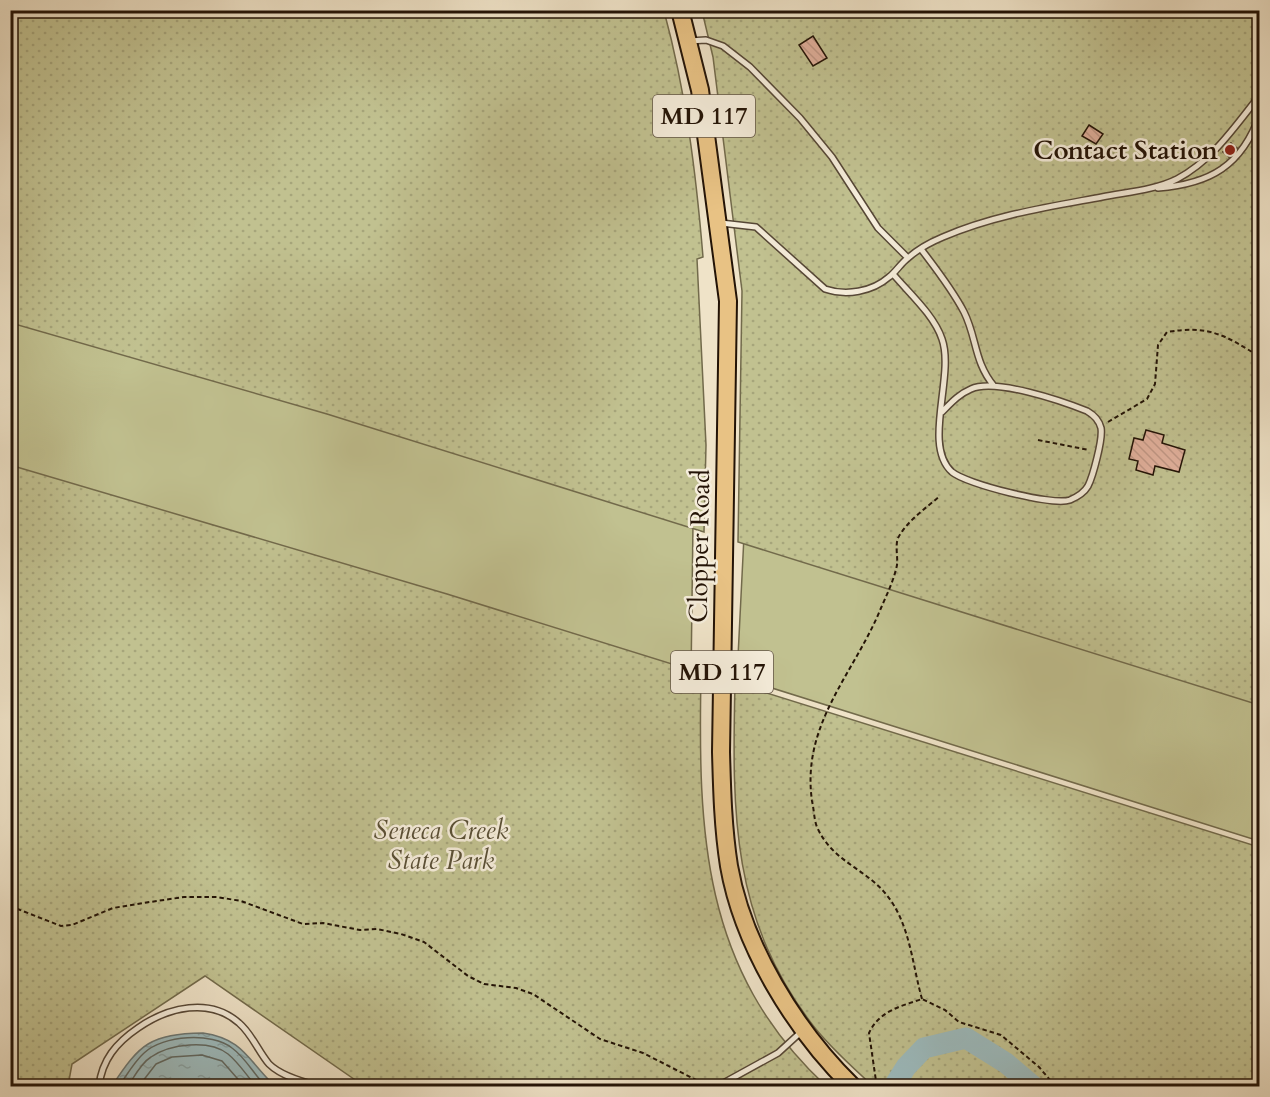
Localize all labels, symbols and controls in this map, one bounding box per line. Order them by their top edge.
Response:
road number: MD 117 [653,95,755,137]
place label: Contact Station [1033,133,1218,168]
marker: Contact Station [1223,143,1237,157]
street label: Clopper Road [681,469,718,623]
road number: MD 117 [671,651,773,693]
park label: Seneca Creek State Park [374,813,509,878]

